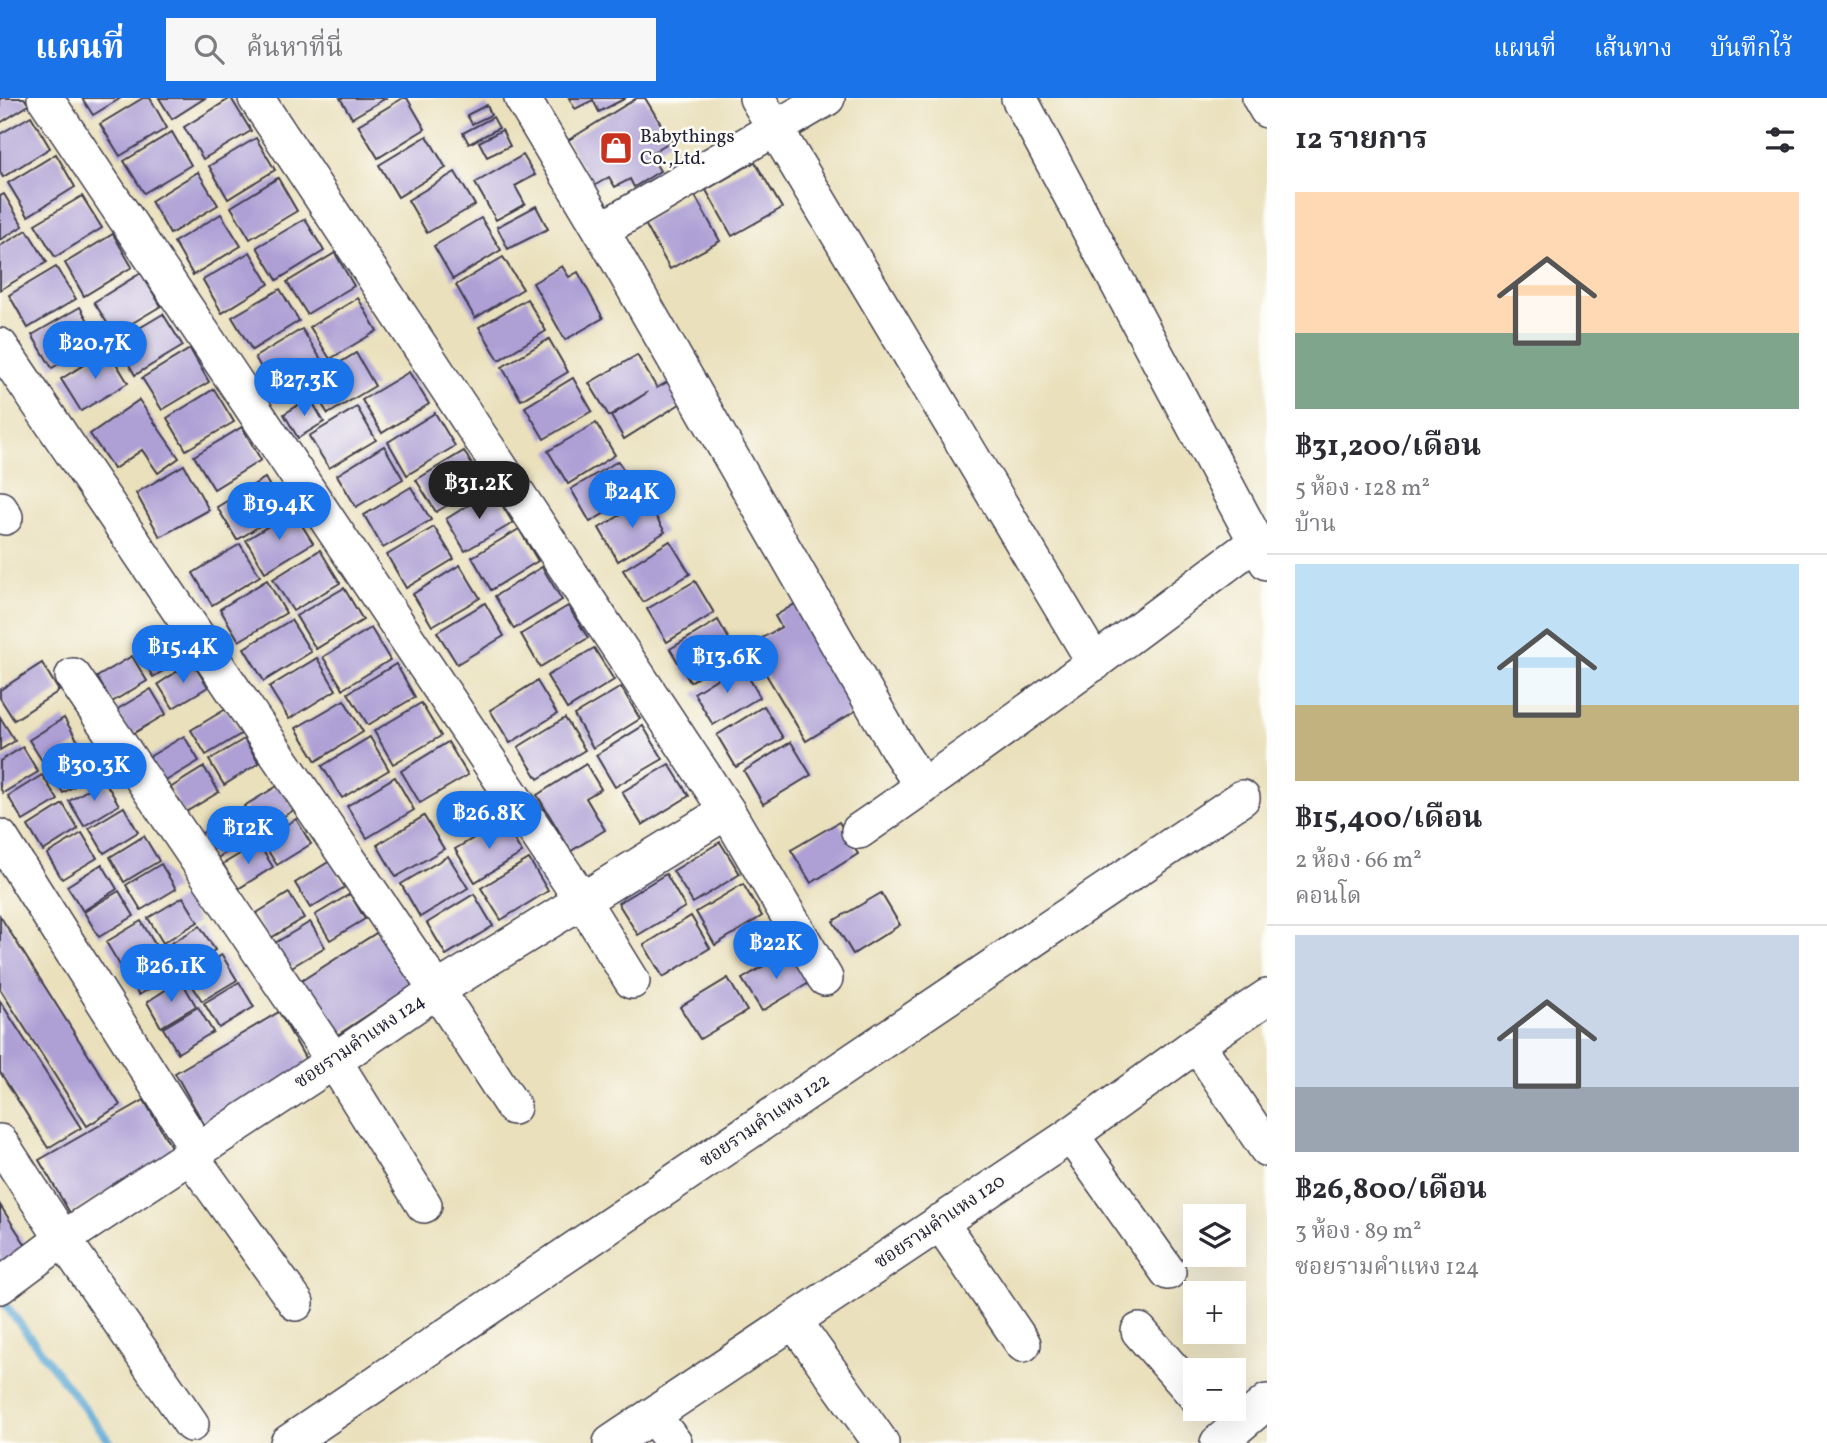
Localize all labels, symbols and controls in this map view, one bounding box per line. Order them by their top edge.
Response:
search box [166,18,656,81]
text: แผนที่ [35,27,124,73]
icon: search [190,30,228,68]
text: ค้นหาที่นี่ [246,31,343,67]
text: แผนที่ [1493,33,1556,67]
text: เส้นทาง [1594,33,1672,67]
text: บันทึกไว้ [1710,33,1792,67]
text: 12 รายการ [1295,119,1428,161]
icon: filters [1761,121,1799,159]
place label: Babythings Co.,Ltd. [640,124,735,172]
shop icon: Babythings Co.,Ltd. [597,129,635,167]
icon: home [1484,238,1610,364]
pin: ฿20.7K [38,322,152,381]
text: ฿20.7K [59,328,131,360]
pin: ฿27.3K [247,358,361,418]
text: ฿27.3K [270,365,338,397]
text: ฿31,200/เดือน [1295,426,1481,468]
pin: ฿31.2K [422,462,536,521]
text: ฿31.2K [445,468,513,500]
pin: ฿24K [591,470,673,530]
text: 5 ห้อง · 128 m² [1295,473,1430,505]
text: ฿24K [604,477,660,509]
pin: ฿19.4K [222,482,336,542]
text: ฿19.4K [243,489,315,521]
text: บ้าน [1295,509,1336,541]
icon: home [1484,610,1610,736]
pin: ฿15.4K [126,626,240,685]
text: ฿15.4K [148,632,218,664]
pin: ฿13.6K [670,636,784,695]
text: ฿13.6K [692,642,762,674]
pin: ฿30.3K [37,744,151,803]
text: ฿30.3K [58,750,130,782]
pin: ฿26.8K [432,792,546,851]
text: ฿26.8K [452,798,526,830]
text: ฿15,400/เดือน [1295,798,1482,840]
pin: ฿12K [207,806,289,866]
text: ฿12K [223,813,273,845]
text: 2 ห้อง · 66 m² [1295,845,1422,877]
text: คอนโด [1295,881,1362,913]
pin: ฿22K [735,922,817,981]
text: ฿22K [749,928,803,960]
pin: ฿26.1K [114,944,228,1004]
text: ฿26.1K [136,951,206,983]
icon: home [1484,981,1610,1107]
street label: ซอยรามคำแหง 124 [290,989,430,1095]
street label: ซอยรามคำแหง 122 [695,1068,835,1174]
street label: ซอยรามคำแหง 120 [869,1168,1011,1276]
text: ฿26,800/เดือน [1295,1169,1487,1211]
map controls [1183,1204,1246,1421]
button: layers [1183,1204,1246,1267]
text: 3 ห้อง · 89 m² [1295,1216,1422,1248]
text: ซอยรามคำแหง 124 [1295,1252,1480,1284]
button: + [1183,1281,1246,1344]
button: − [1183,1358,1246,1421]

